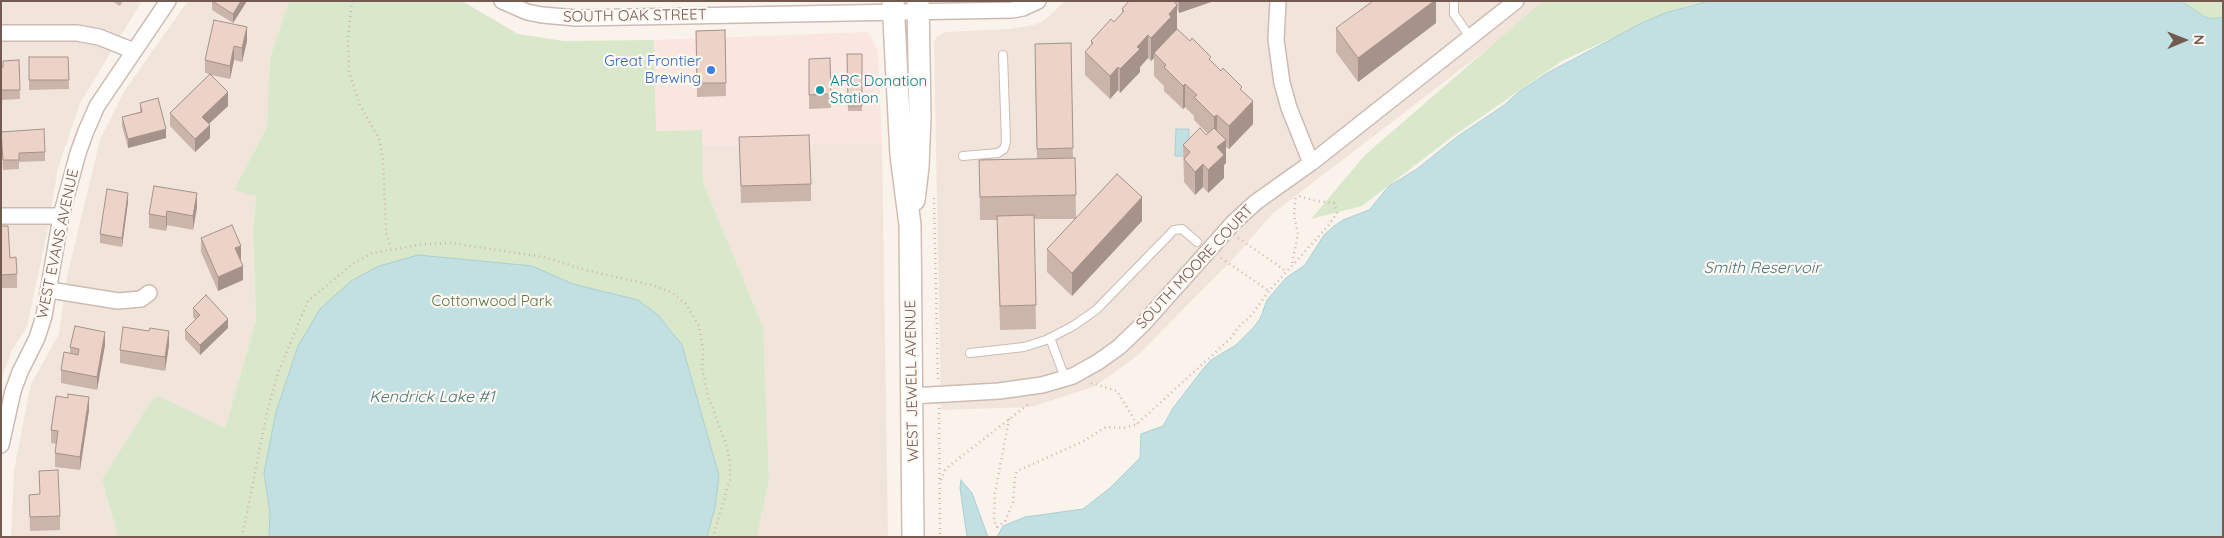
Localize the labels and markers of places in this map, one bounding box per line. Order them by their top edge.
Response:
place label: Great Frontier Brewing [604,52,701,87]
marker: Great Frontier Brewing [705,64,717,76]
place label: ARC Donation Station [830,72,927,107]
marker: ARC Donation Station [814,84,826,96]

